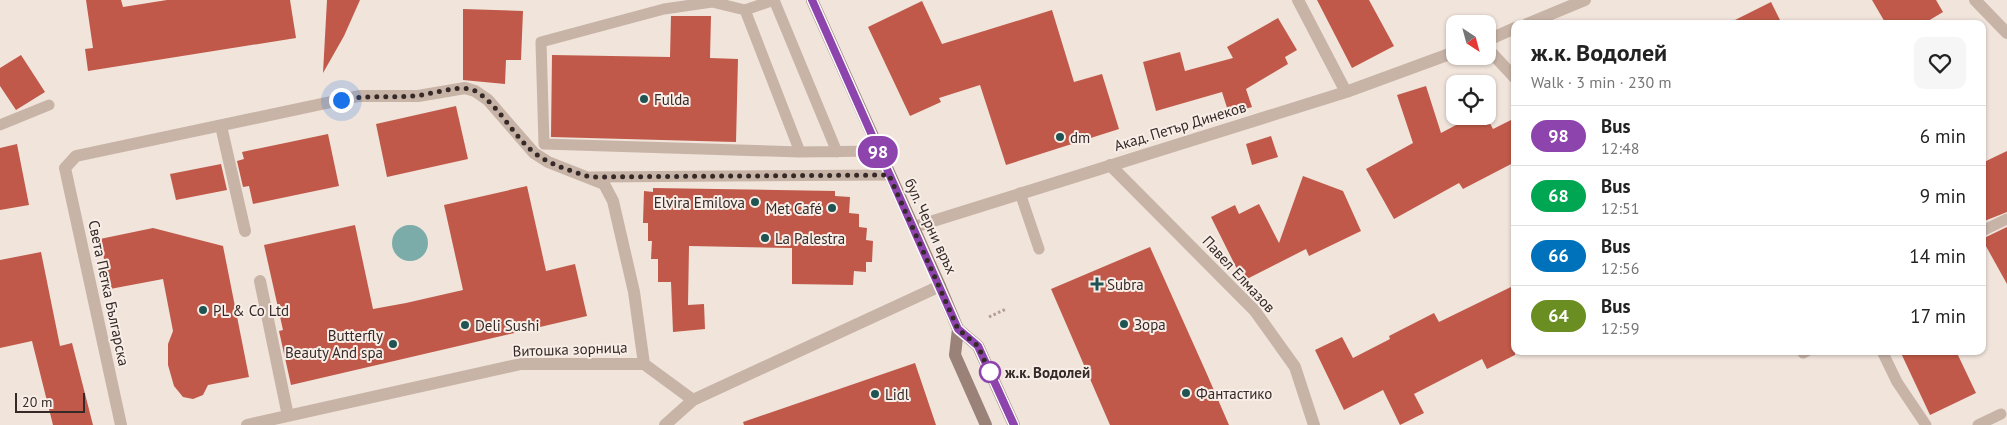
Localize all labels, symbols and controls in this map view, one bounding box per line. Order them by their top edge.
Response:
north arrow [1446,15,1496,65]
map controls [1446,15,1496,125]
text: ж.к. Водолей [1531,37,1667,68]
button: heart [1914,37,1966,89]
text: Walk · 3 min · 230 m [1531,72,1671,92]
button: locate [1446,75,1496,125]
your location [329,88,354,113]
place label: Fulda [654,90,690,109]
marker: Fulda [638,93,650,105]
street label: Акад. Петър Динеков [1112,97,1248,155]
text: Bus [1601,114,1630,138]
text: 98 [1548,124,1569,147]
text: 6 min [1920,124,1966,148]
place label: dm [1070,128,1090,147]
marker: dm [1054,131,1066,143]
line badge: 98 [856,136,900,168]
text: 12:48 [1601,138,1639,158]
text: 98 [868,140,888,163]
text: Bus [1601,174,1630,198]
street label: бул. Черни връх [901,175,962,277]
text: 68 [1548,184,1569,207]
text: 9 min [1920,184,1966,208]
place label: Elvira Emilova [654,193,745,212]
marker: Elvira Emilova [749,196,761,208]
text: 12:51 [1601,198,1639,218]
place label: Met Café [765,199,822,218]
marker: Met Café [826,202,838,214]
street label: Света Петка Българска [84,218,134,368]
place label: La Palestra [775,229,845,248]
marker: La Palestra [759,232,771,244]
street label: Павел Елмазов [1198,232,1280,316]
text: Bus [1601,234,1630,258]
text: 66 [1548,244,1569,267]
text: 14 min [1909,244,1966,268]
text: 12:56 [1601,258,1639,278]
place label: Subra [1107,275,1144,294]
marker: Subra [1091,278,1103,290]
text: Bus [1601,294,1630,318]
place label: PL & Co Ltd [213,301,289,320]
marker: PL & Co Ltd [197,304,209,316]
text: 64 [1548,304,1569,327]
text: 17 min [1910,304,1966,328]
place label: Зора [1134,315,1166,334]
place label: Deli Sushi [475,316,539,335]
marker: Зора [1118,318,1130,330]
text: 12:59 [1601,318,1639,338]
marker: Deli Sushi [459,319,471,331]
place label: Butterfly Beauty And spa [285,326,383,362]
street label: Витошка зорница [512,337,628,361]
marker: Butterfly Beauty And spa [387,338,399,350]
marker: ж.к. Водолей [979,361,1001,383]
place label: ж.к. Водолей [1004,363,1090,382]
place label: Фантастико [1196,384,1272,403]
place label: Lidl [885,385,910,404]
marker: Фантастико [1180,387,1192,399]
marker: Lidl [869,388,881,400]
scale bar [15,390,85,413]
text: 20 m [22,393,52,411]

